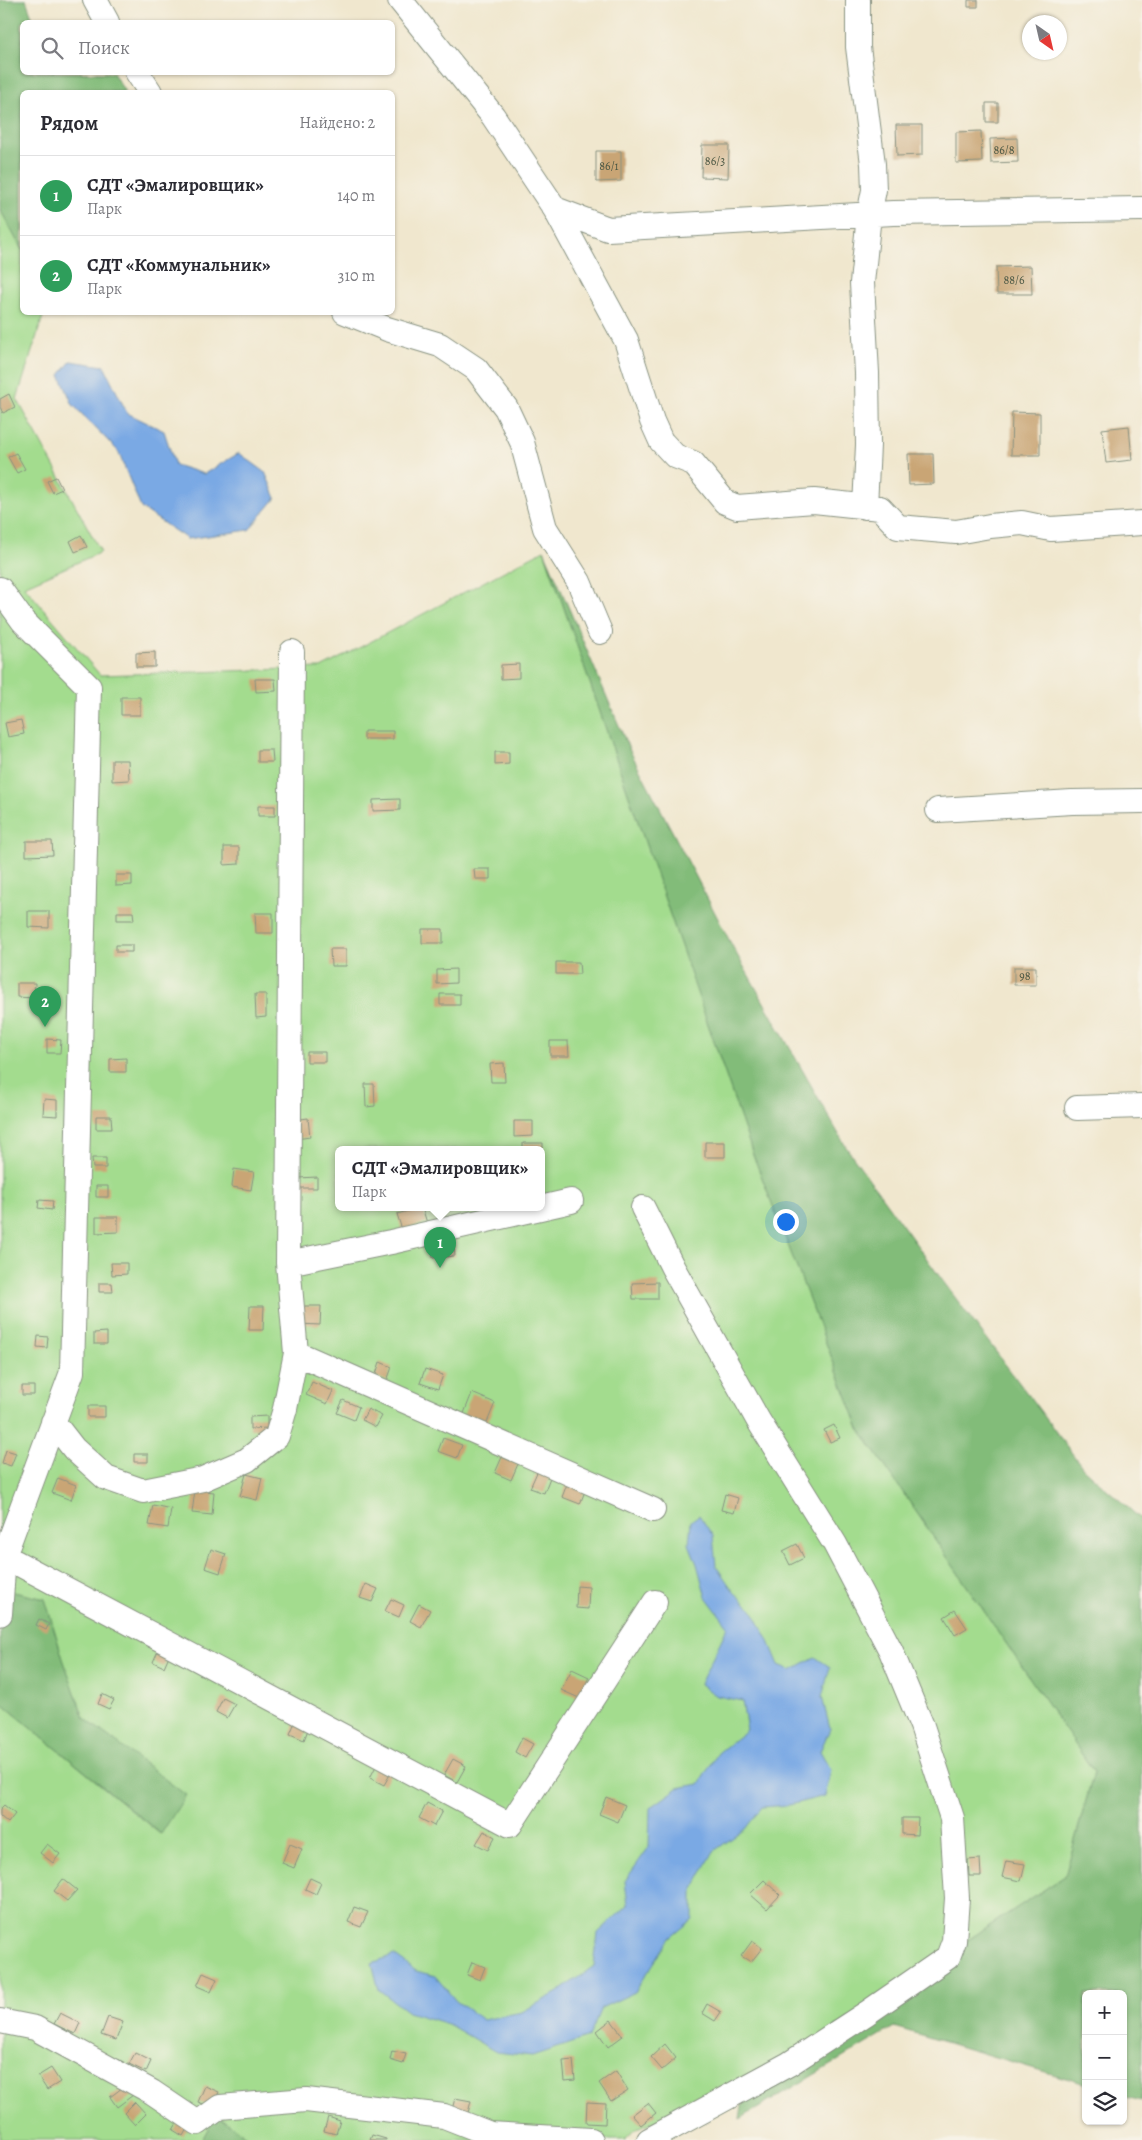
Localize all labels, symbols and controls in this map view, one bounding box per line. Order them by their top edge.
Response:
north arrow [1022,15,1067,60]
search box [20,20,395,75]
icon: search [38,34,66,62]
text: Поиск [78,35,130,61]
text: Рядом [40,109,98,137]
text: Найдено: 2 [299,112,375,134]
house number: 86/8 [993,142,1015,158]
house number: 86/3 [705,153,725,169]
house number: 86/1 [599,158,619,174]
text: СДТ «Эмалировщик» [87,172,264,198]
text: 1 [53,185,59,207]
text: 140 m [337,185,375,207]
text: Парк [87,198,122,220]
text: СДТ «Коммунальник» [87,252,270,278]
text: 2 [52,265,60,287]
text: 310 m [338,265,375,287]
house number: 88/6 [1003,272,1025,288]
text: Парк [87,278,122,300]
house number: 98 [1019,968,1031,984]
pin: 2 [29,986,61,1027]
popup [335,1146,545,1211]
text: СДТ «Эмалировщик» [352,1155,528,1181]
text: Парк [352,1181,387,1203]
your location [773,1209,799,1235]
pin: 1 [424,1227,456,1268]
map controls [1082,1990,1127,2125]
button: + [1082,1990,1127,2035]
button: − [1082,2035,1127,2080]
button: layers [1082,2080,1127,2125]

